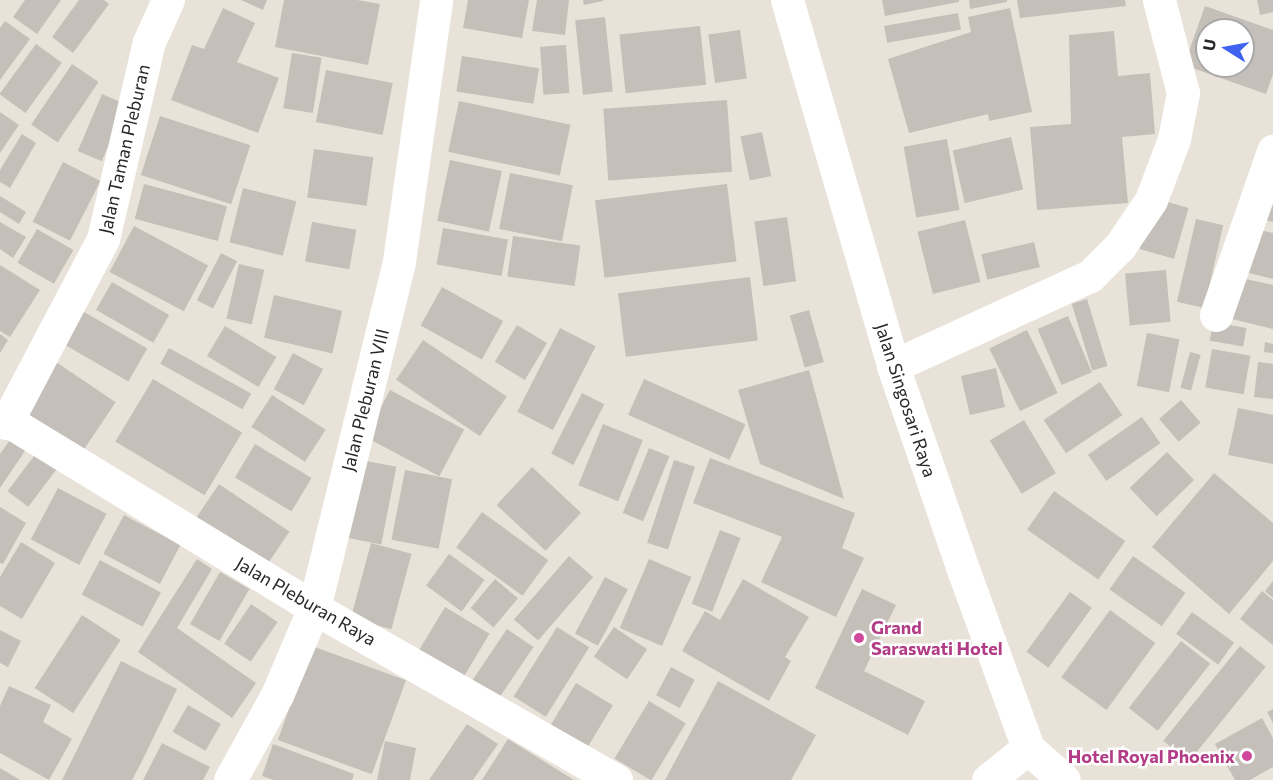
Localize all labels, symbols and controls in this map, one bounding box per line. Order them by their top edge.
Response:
north arrow [1195,18,1255,78]
text: U [1198,37,1219,52]
street label: Jalan Taman Pleburan [94,62,154,236]
street label: Jalan Singosari Raya [871,320,941,480]
street label: Jalan Pleburan VIII [337,327,393,473]
street label: Jalan Pleburan Raya [232,552,380,650]
place label: Grand Saraswati Hotel [871,617,1003,660]
marker: Grand Saraswati Hotel [852,631,866,645]
place label: Hotel Royal Phoenix [1068,745,1235,767]
marker: Hotel Royal Phoenix [1240,749,1254,763]

